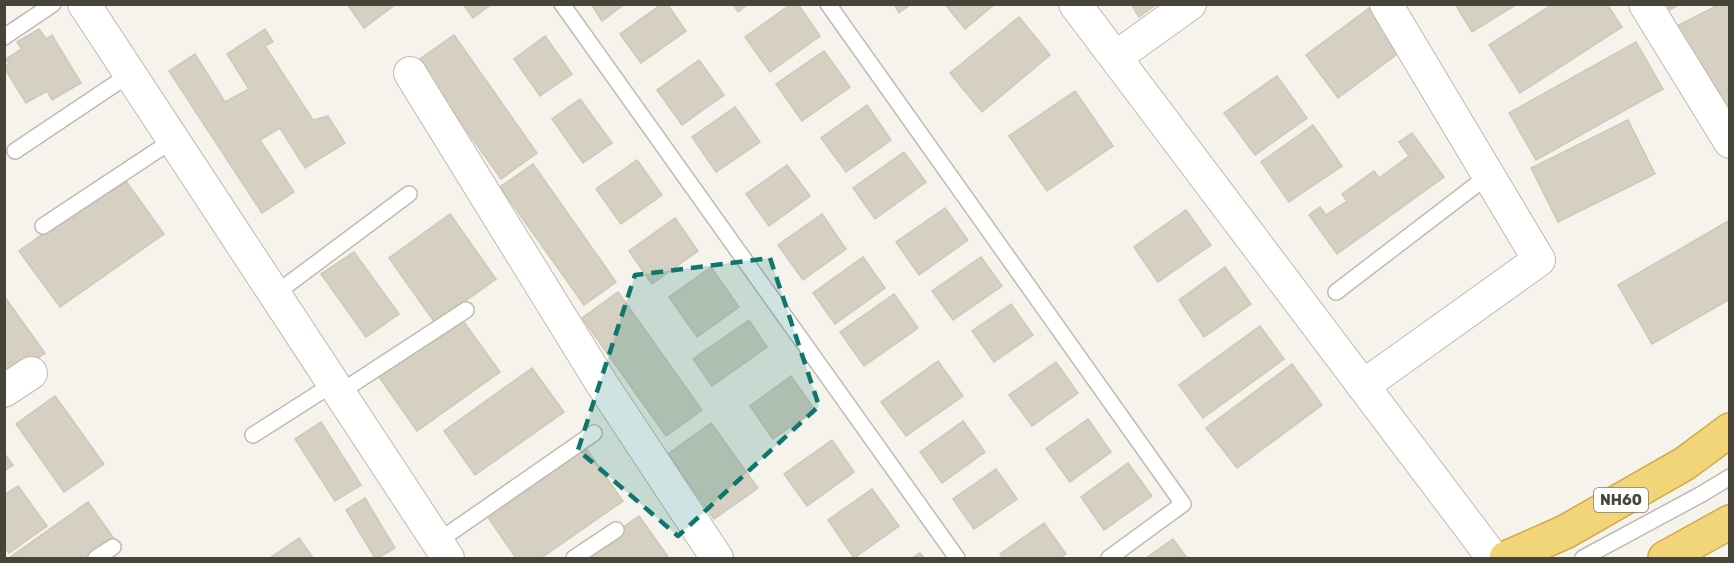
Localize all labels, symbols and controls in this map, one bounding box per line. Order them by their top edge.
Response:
road number: NH60 [1594,488,1648,512]

